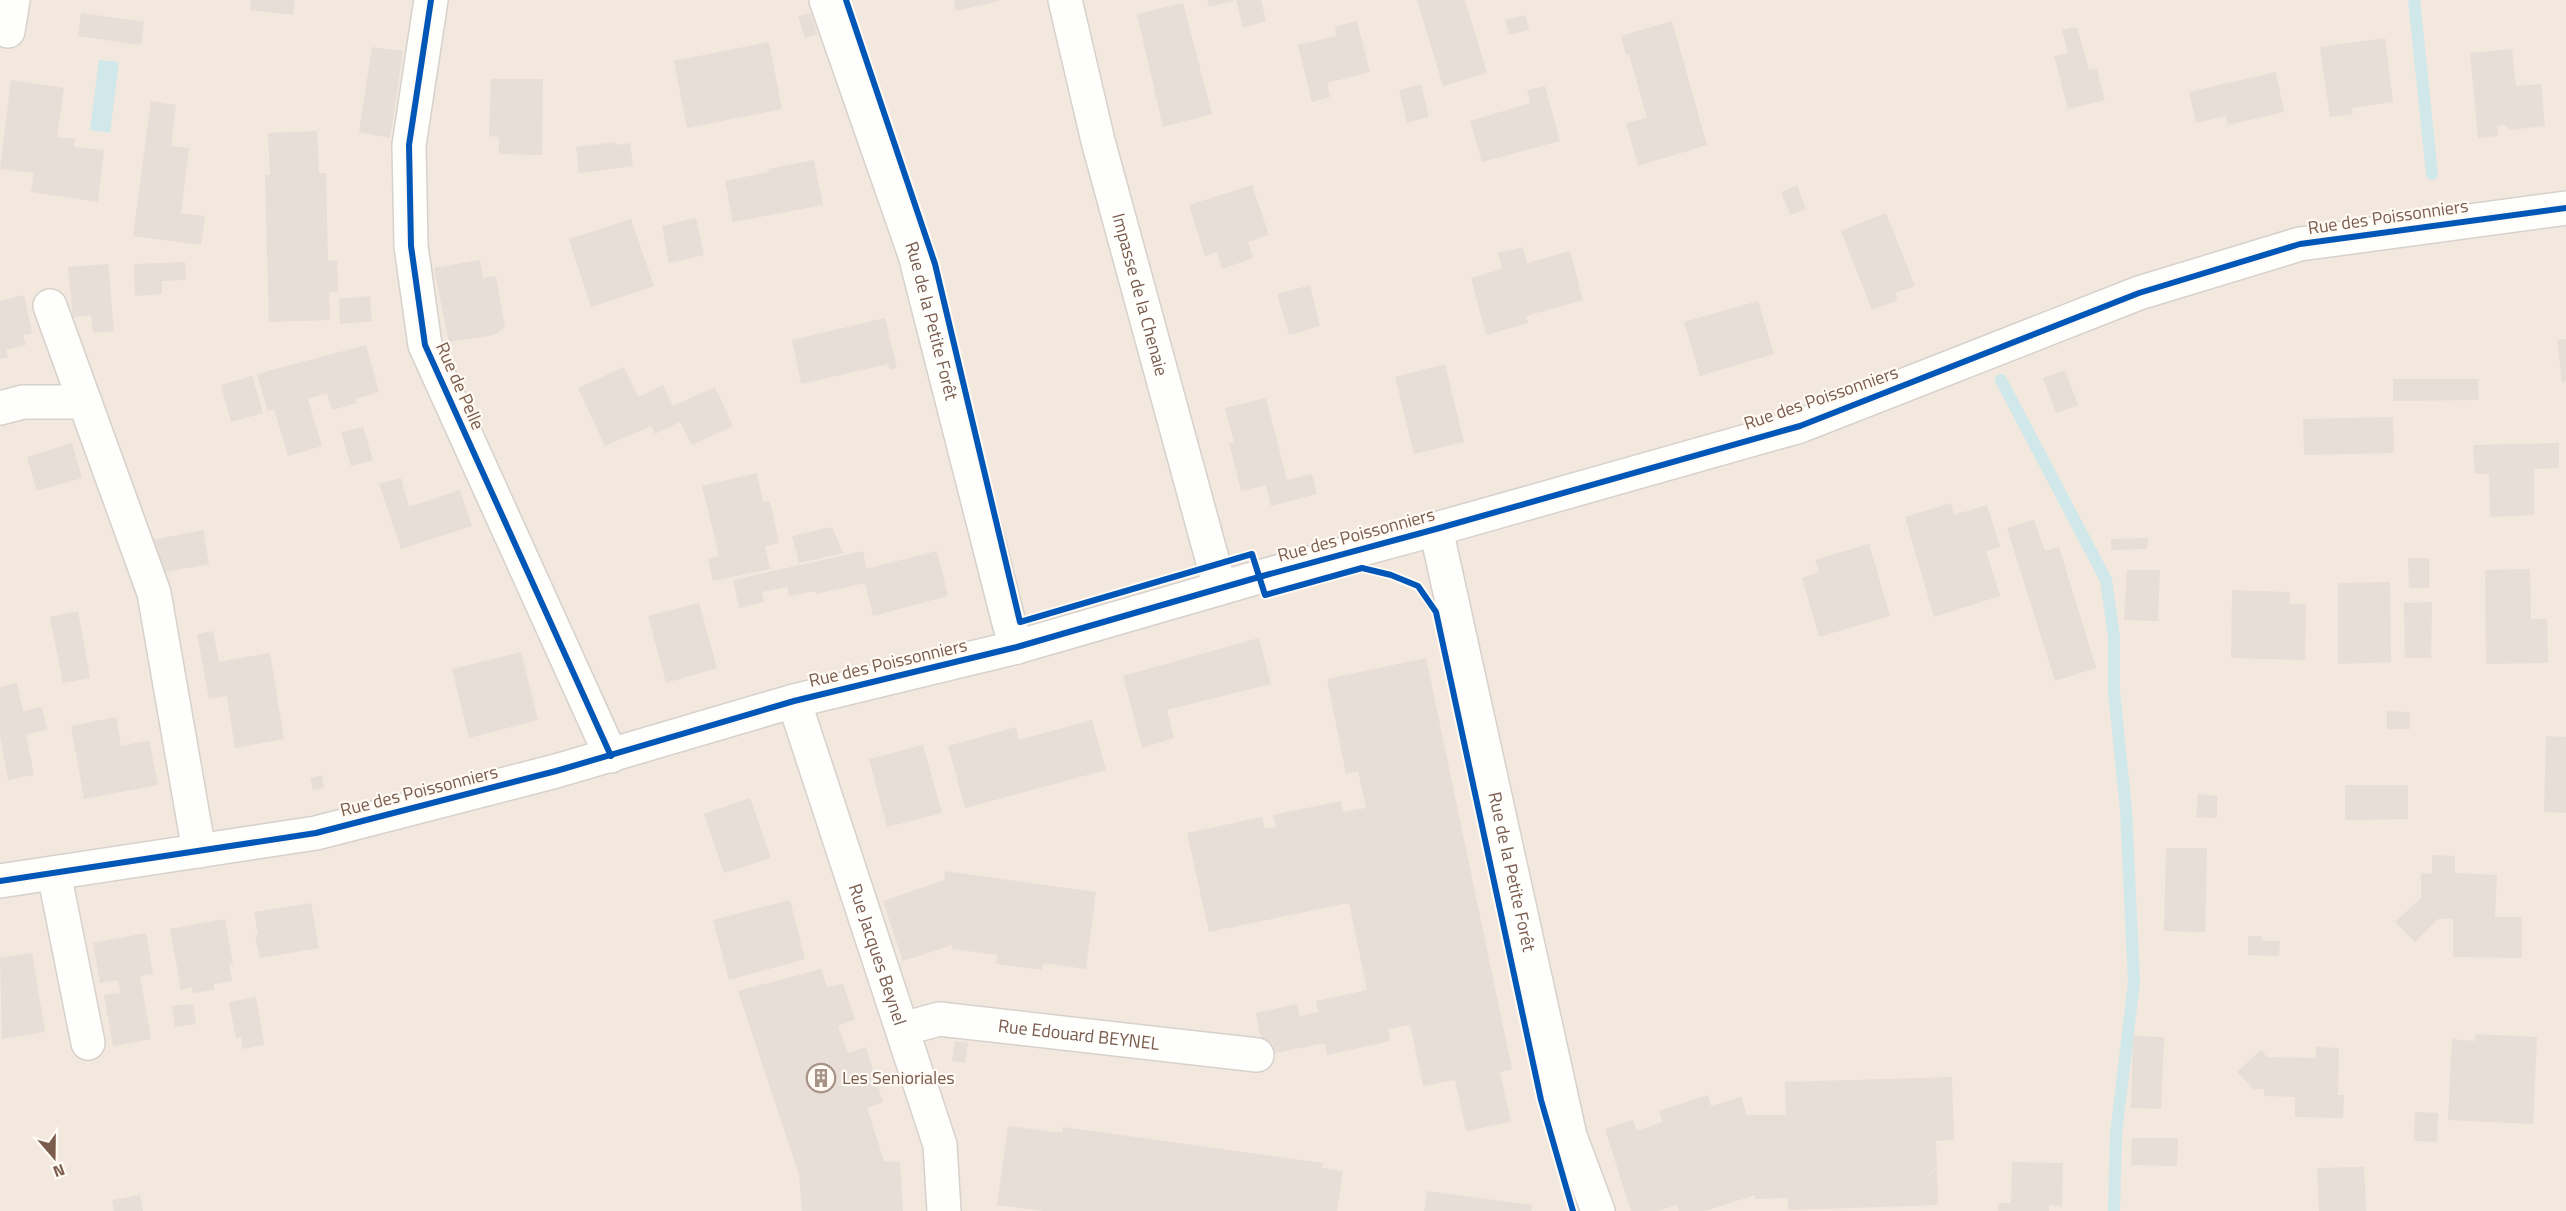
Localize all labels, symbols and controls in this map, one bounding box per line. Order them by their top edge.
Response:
street label: Rue des Poissonniers [2306,192,2470,241]
street label: Impasse de la Chenaie [1105,210,1176,379]
street label: Rue de la Petite Forêt [898,238,966,404]
street label: Rue de Pelle [429,338,492,434]
street label: Rue des Poissonniers [1740,358,1902,437]
street label: Rue des Poissonniers [1274,501,1438,569]
street label: Rue des Poissonniers [806,631,970,694]
street label: Rue des Poissonniers [337,758,501,823]
street label: Rue de la Petite Forêt [1481,789,1543,955]
street label: Rue Jacques Beynel [842,880,914,1029]
street label: Rue Edouard BEYNEL [997,1012,1161,1057]
building icon: Les Senioriales [805,1062,837,1094]
place label: Les Senioriales [842,1064,955,1091]
north arrow [24,1127,84,1187]
text: N [50,1158,68,1184]

